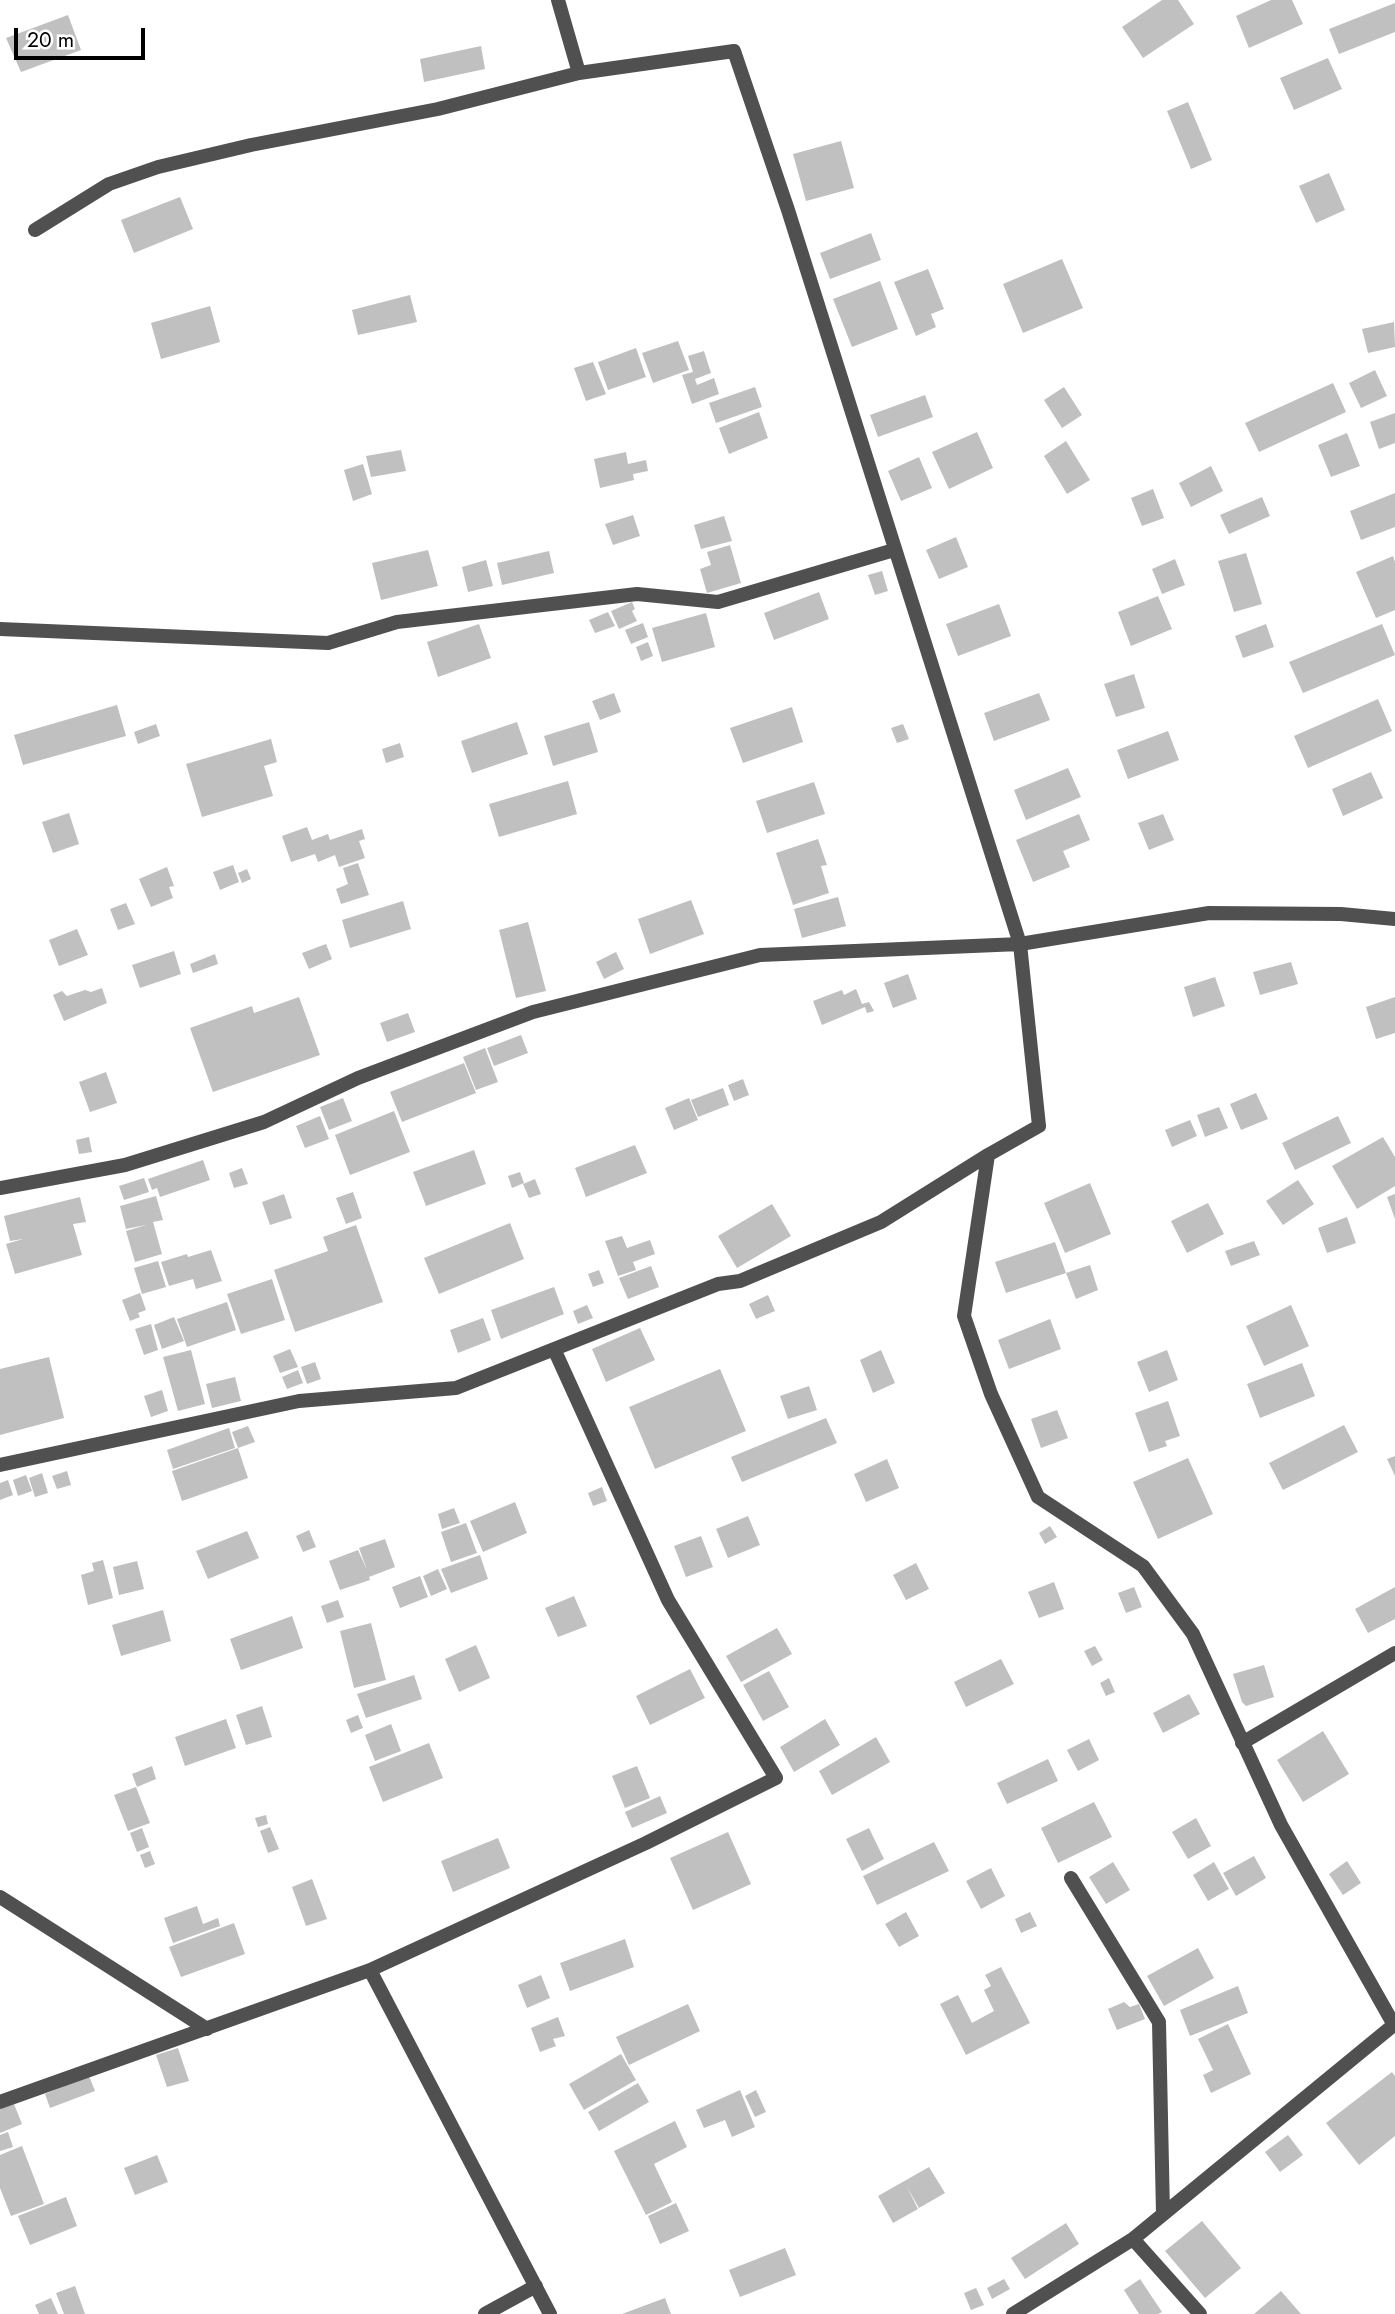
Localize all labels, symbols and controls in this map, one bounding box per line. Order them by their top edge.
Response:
scale bar [18,14,149,58]
text: 20 m [27,25,74,55]

